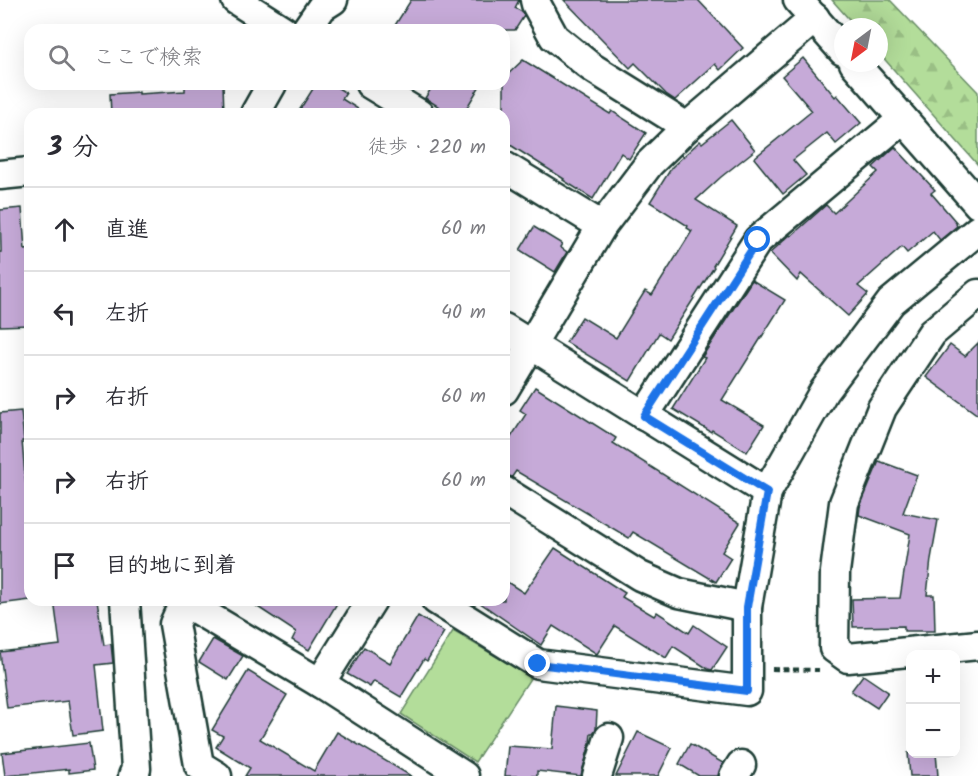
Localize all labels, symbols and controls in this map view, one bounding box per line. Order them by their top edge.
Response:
north arrow [834,18,888,72]
search box [24,24,510,90]
icon: search [45,41,78,74]
text: ここで検索 [93,41,203,76]
text: 3 分 [48,127,98,169]
text: 徒歩 · 220 m [368,132,486,164]
icon: ahead [48,213,81,246]
text: 直進 [105,213,149,248]
text: 60 m [441,213,486,245]
route start [744,226,770,252]
icon: left [48,297,81,330]
text: 左折 [105,297,149,332]
text: 40 m [441,297,486,329]
icon: right [48,381,81,414]
text: 右折 [105,381,149,416]
text: 60 m [441,381,486,413]
icon: right [48,465,81,498]
text: 右折 [105,465,149,500]
text: 60 m [441,465,486,497]
icon: arrive [48,549,81,582]
text: 目的地に到着 [105,549,237,584]
route end [524,650,550,676]
map controls [906,650,960,758]
button: + [906,650,960,704]
button: − [906,704,960,758]

